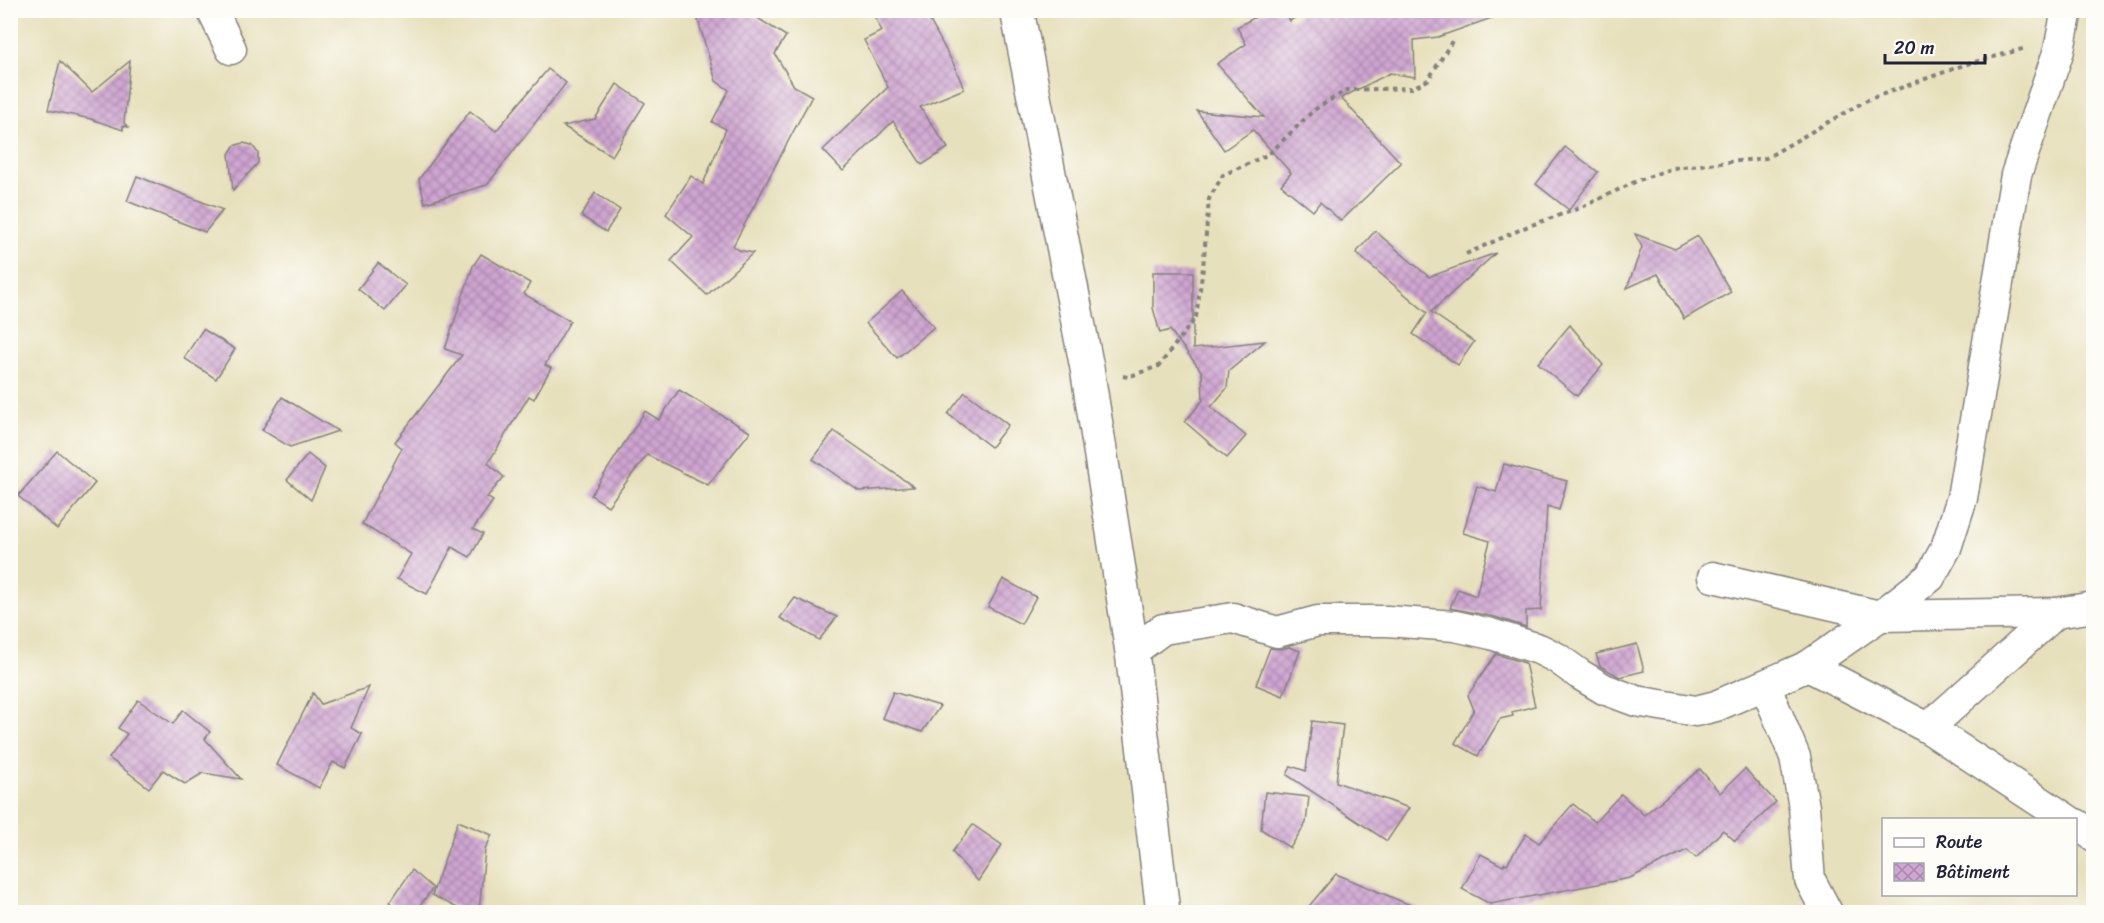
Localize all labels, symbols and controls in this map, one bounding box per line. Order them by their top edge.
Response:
scale bar [1885,27,1986,65]
text: 20 m [1894,32,1934,64]
legend [1882,818,2077,896]
text: Route [1936,826,1983,858]
text: Bâtiment [1936,856,2010,888]

